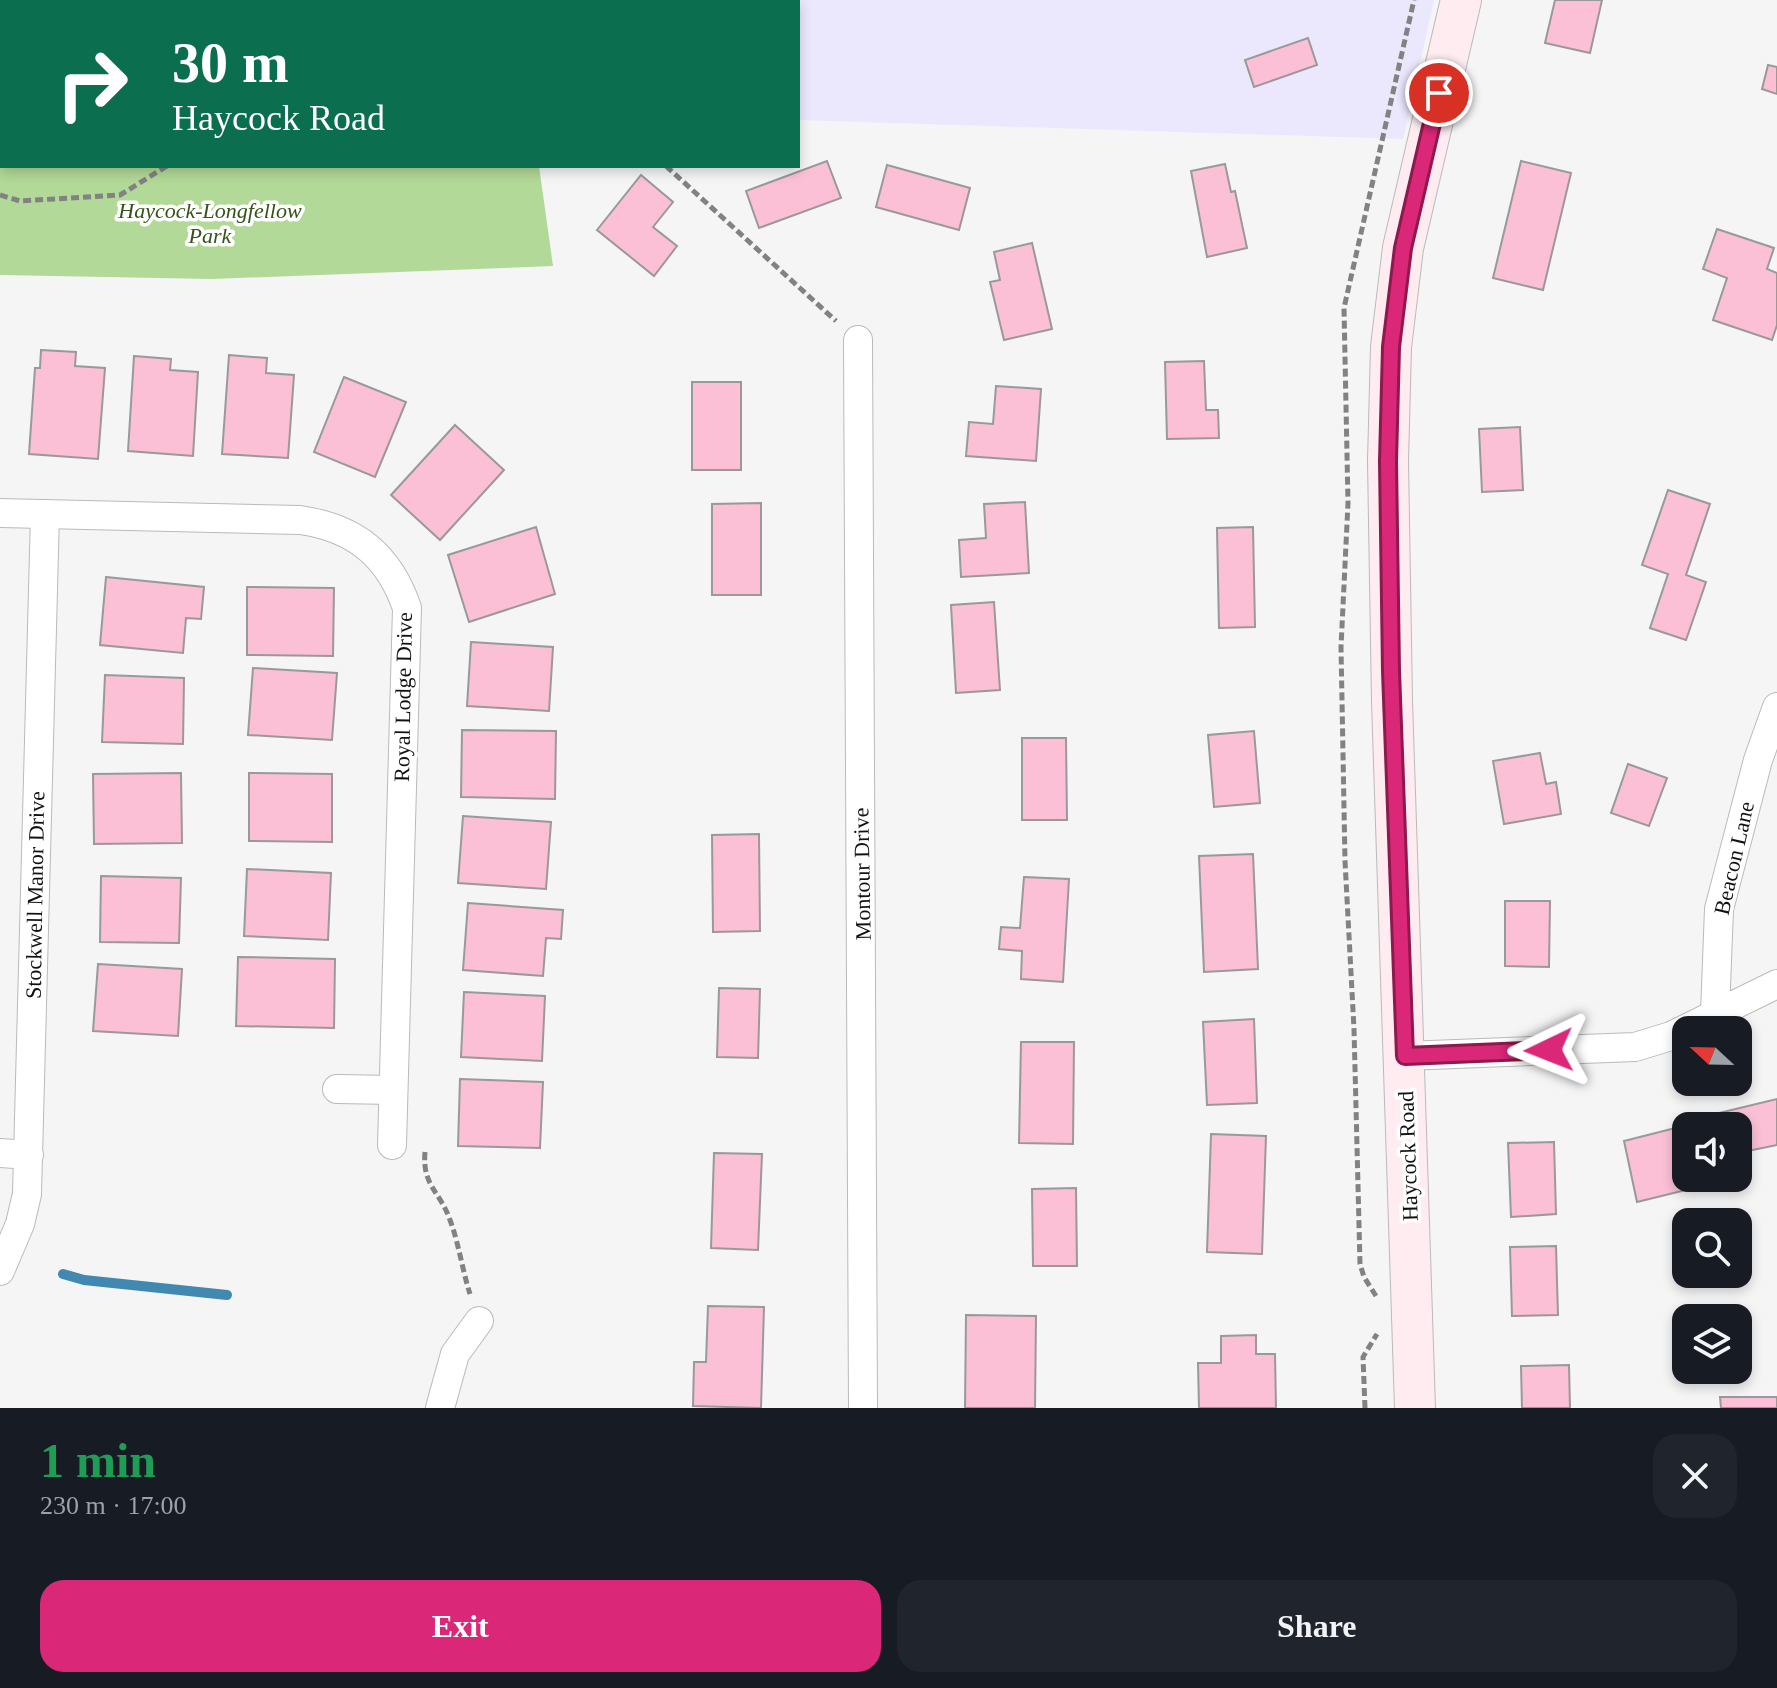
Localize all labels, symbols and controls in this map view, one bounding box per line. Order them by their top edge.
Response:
icon: right [40,32,144,136]
text: 30 m [172,32,289,94]
pin [1405,59,1473,127]
icon: arrive [1417,71,1461,115]
text: Haycock Road [172,98,385,138]
park label: Haycock-Longfellow Park [117,198,302,248]
street label: Royal Lodge Drive [389,612,417,782]
street label: Stockwell Manor Drive [21,791,49,999]
street label: Beacon Lane [1709,799,1759,917]
street label: Montour Drive [848,807,876,941]
position arrow [1507,1008,1591,1092]
north arrow [1672,1016,1752,1096]
map controls [1672,1016,1752,1384]
street label: Haycock Road [1393,1091,1423,1221]
button: sound [1672,1112,1752,1192]
button: search [1672,1208,1752,1288]
button: layers [1672,1304,1752,1384]
text: 1 min [40,1434,156,1487]
button: close [1653,1434,1737,1518]
text: 230 m · 17:00 [40,1491,187,1520]
button: Exit [40,1580,881,1672]
button: Share [897,1580,1737,1672]

